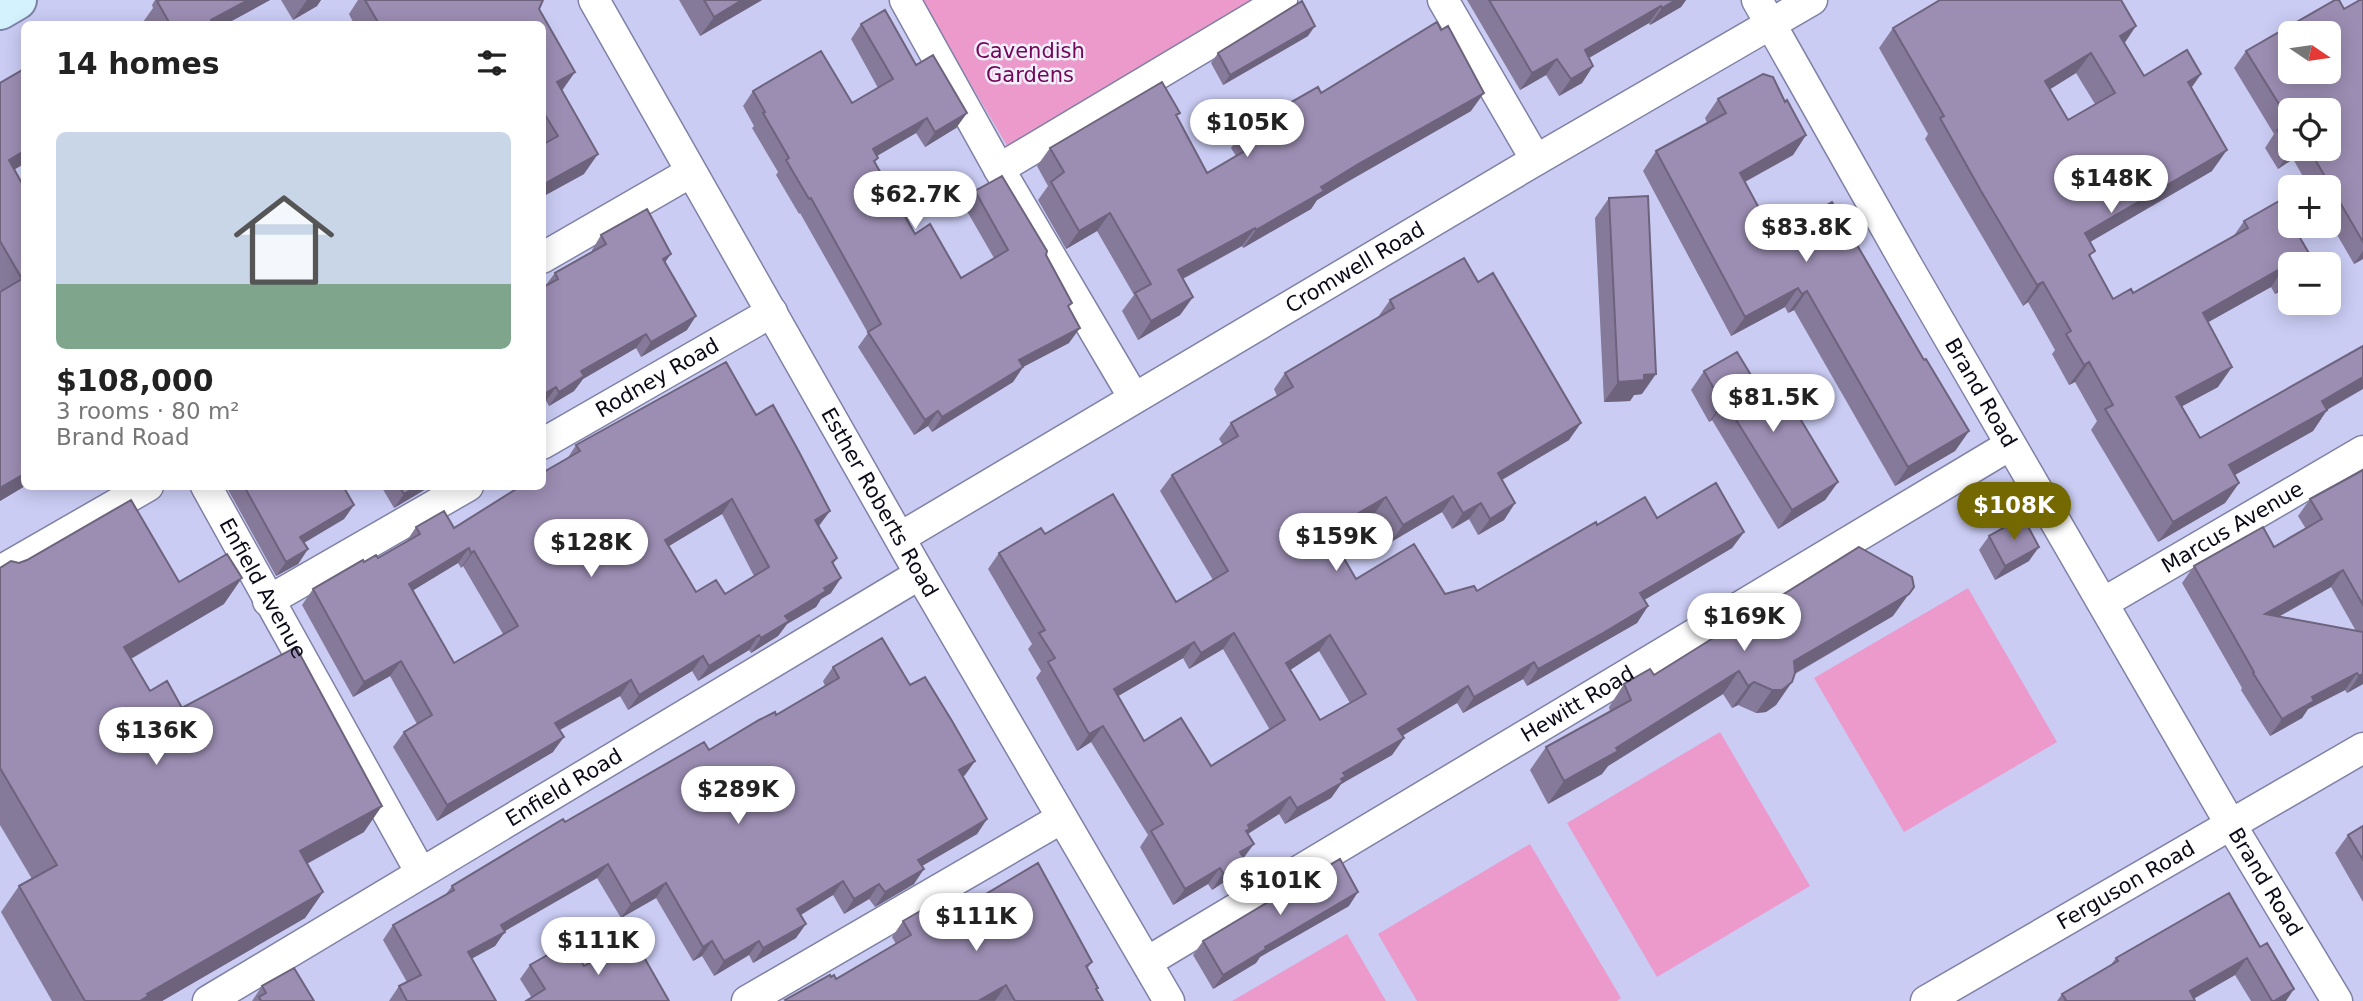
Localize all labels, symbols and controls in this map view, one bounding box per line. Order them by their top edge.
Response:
north arrow [2278,21,2342,84]
map controls [2278,21,2341,315]
park label: Cavendish Gardens [975,39,1085,87]
icon: filters [473,44,511,82]
text: 14 homes [56,46,220,81]
button: locate [2278,98,2341,161]
pin: $105K [1198,100,1296,159]
text: $105K [1206,109,1288,135]
pin: $148K [2062,156,2160,215]
text: $148K [2070,165,2152,191]
pin: $62.7K [858,172,972,231]
button: + [2278,175,2341,238]
icon: home [221,177,347,303]
text: $62.7K [870,181,960,207]
pin: $83.8K [1749,204,1863,264]
text: $83.8K [1761,214,1851,240]
street label: Cromwell Road [1281,217,1429,318]
button: − [2278,252,2341,315]
street label: Rodney Road [592,333,723,423]
street label: Brand Road [1940,334,2022,452]
text: $108,000 [56,363,214,398]
pin: $81.5K [1716,374,1830,434]
text: $81.5K [1728,384,1818,410]
text: 3 rooms · 80 m² [56,398,240,424]
street label: Esther Roberts Road [816,404,943,602]
text: Brand Road [56,424,190,450]
street label: Marcus Avenue [2157,477,2308,578]
pin: $108K [1965,482,2063,542]
text: $108K [1973,492,2055,518]
street label: Enfield Avenue [214,514,311,663]
pin: $159K [1287,514,1385,573]
pin: $128K [542,520,640,579]
text: $159K [1295,523,1377,549]
text: $128K [550,529,632,555]
pin: $169K [1695,594,1793,653]
text: $169K [1703,603,1785,629]
street label: Hewitt Road [1517,661,1639,747]
pin: $136K [107,708,205,767]
text: $136K [115,717,197,743]
street label: Enfield Road [501,743,626,832]
pin: $289K [689,766,787,826]
text: $289K [697,776,779,802]
street label: Brand Road [2224,824,2307,940]
street label: Ferguson Road [2053,836,2199,935]
pin: $101K [1231,858,1329,917]
text: $101K [1239,867,1321,893]
pin: $111K [927,894,1025,953]
text: $111K [935,903,1017,929]
pin: $111K [549,918,647,977]
text: $111K [557,927,639,953]

